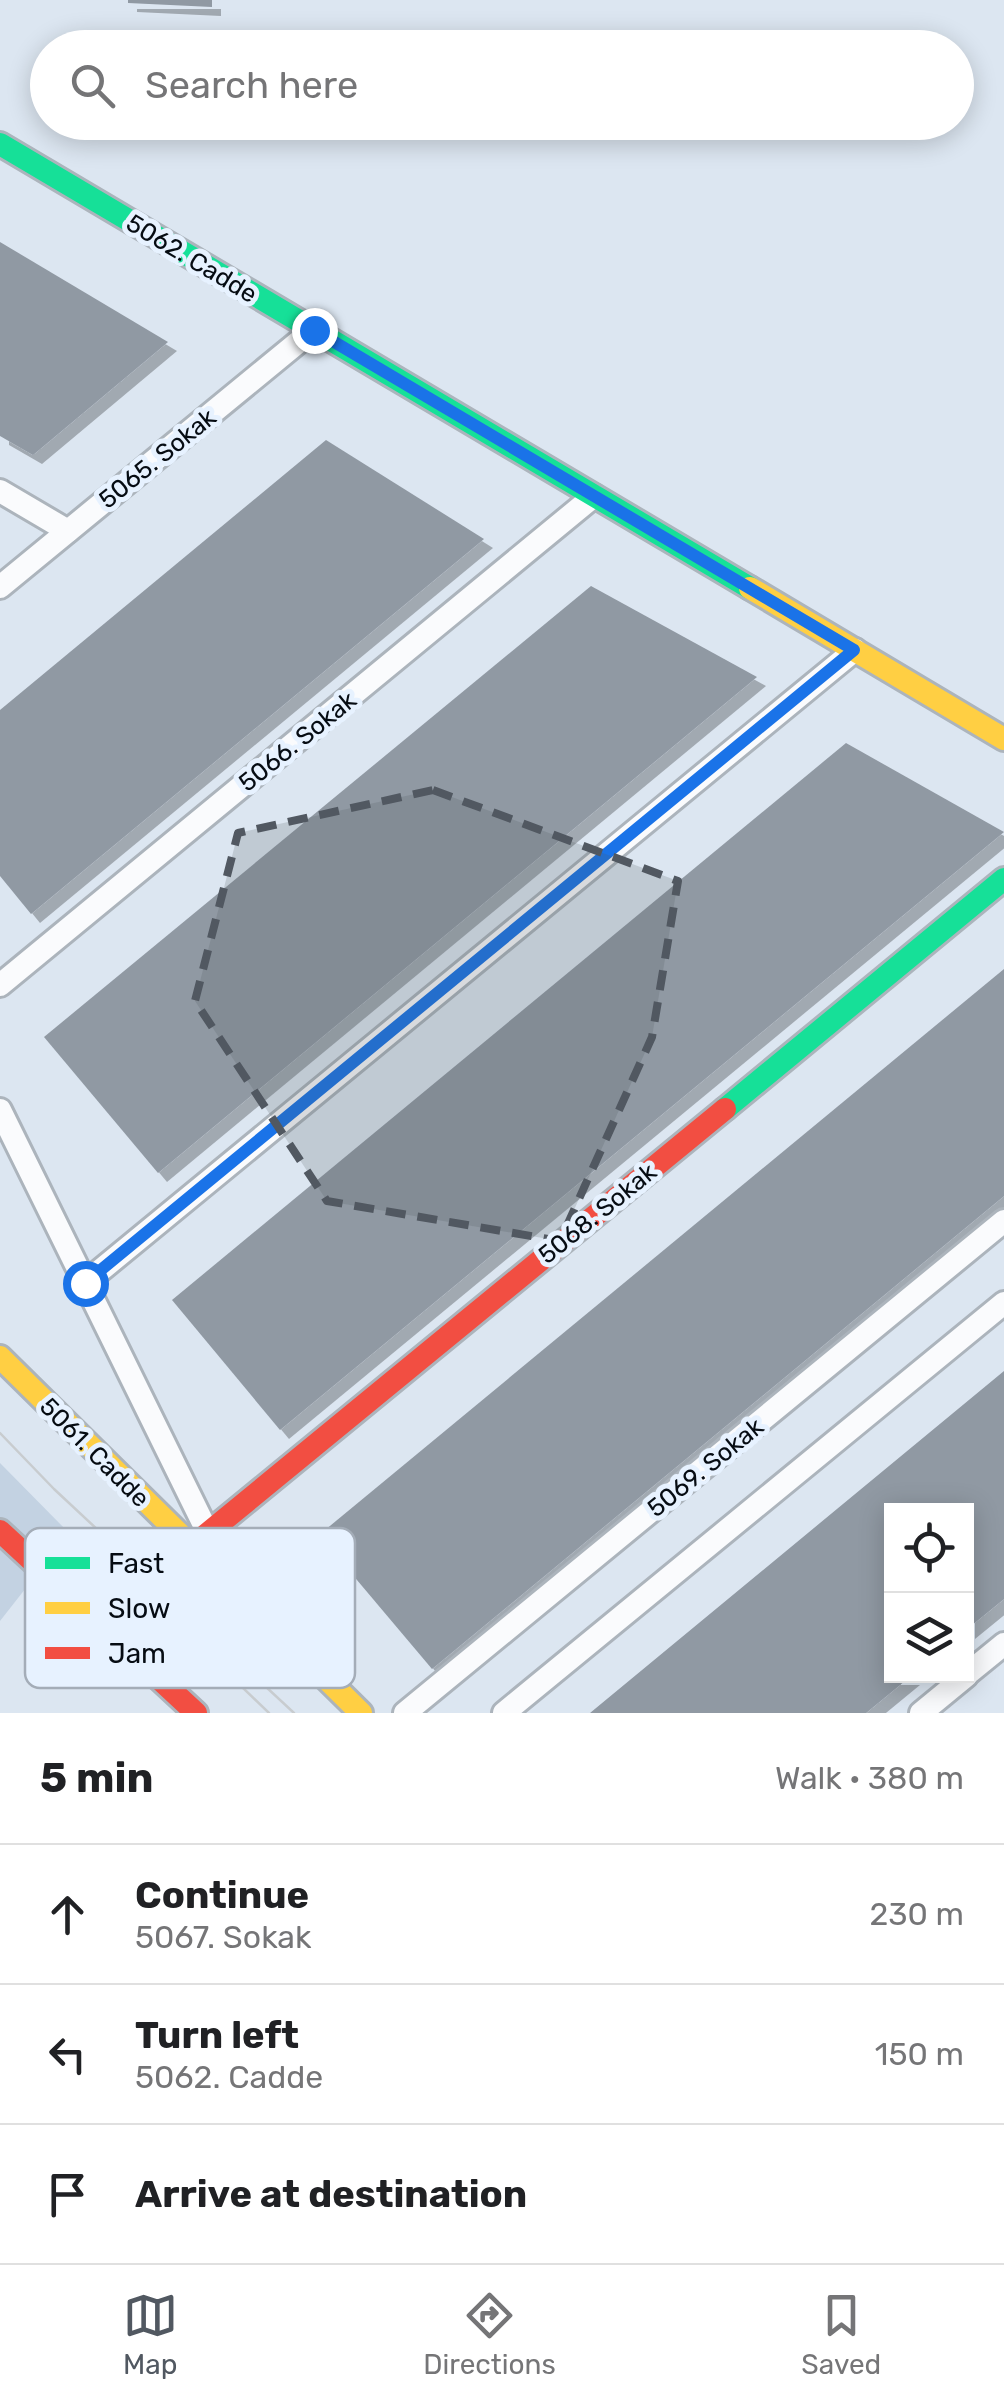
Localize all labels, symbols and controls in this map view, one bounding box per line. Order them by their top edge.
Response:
search box [30,30,974,140]
icon: search [65,58,120,113]
text: Search here [145,62,358,108]
street label: 5062. Cadde [121,208,262,309]
route end [292,308,338,354]
street label: 5065. Sokak [93,402,222,514]
street label: 5066. Sokak [233,685,362,798]
street label: 5068. Sokak [533,1157,662,1270]
route start [63,1261,109,1307]
street label: 5061. Cadde [34,1392,155,1513]
street label: 5069. Sokak [642,1412,769,1523]
map controls [884,1503,974,1683]
button: locate [884,1503,974,1593]
legend [25,1528,355,1688]
text: Fast [108,1547,164,1580]
text: Slow [108,1592,170,1625]
button: layers [884,1593,974,1683]
text: Jam [108,1637,166,1670]
text: 5 min [40,1753,154,1803]
text: Walk · 380 m [775,1759,964,1797]
text: Continue [135,1872,309,1918]
icon: ahead [40,1887,95,1942]
text: 230 m [869,1895,964,1933]
text: 5067. Sokak [135,1918,312,1956]
text: Turn left [135,2012,299,2058]
icon: left [40,2027,95,2082]
text: 150 m [875,2035,964,2073]
text: 5062. Cadde [135,2058,323,2096]
icon: arrive [40,2167,95,2222]
text: Arrive at destination [135,2171,527,2217]
tab: Map [123,2288,178,2381]
tab: Directions [423,2288,556,2381]
tab: Saved [801,2288,881,2381]

